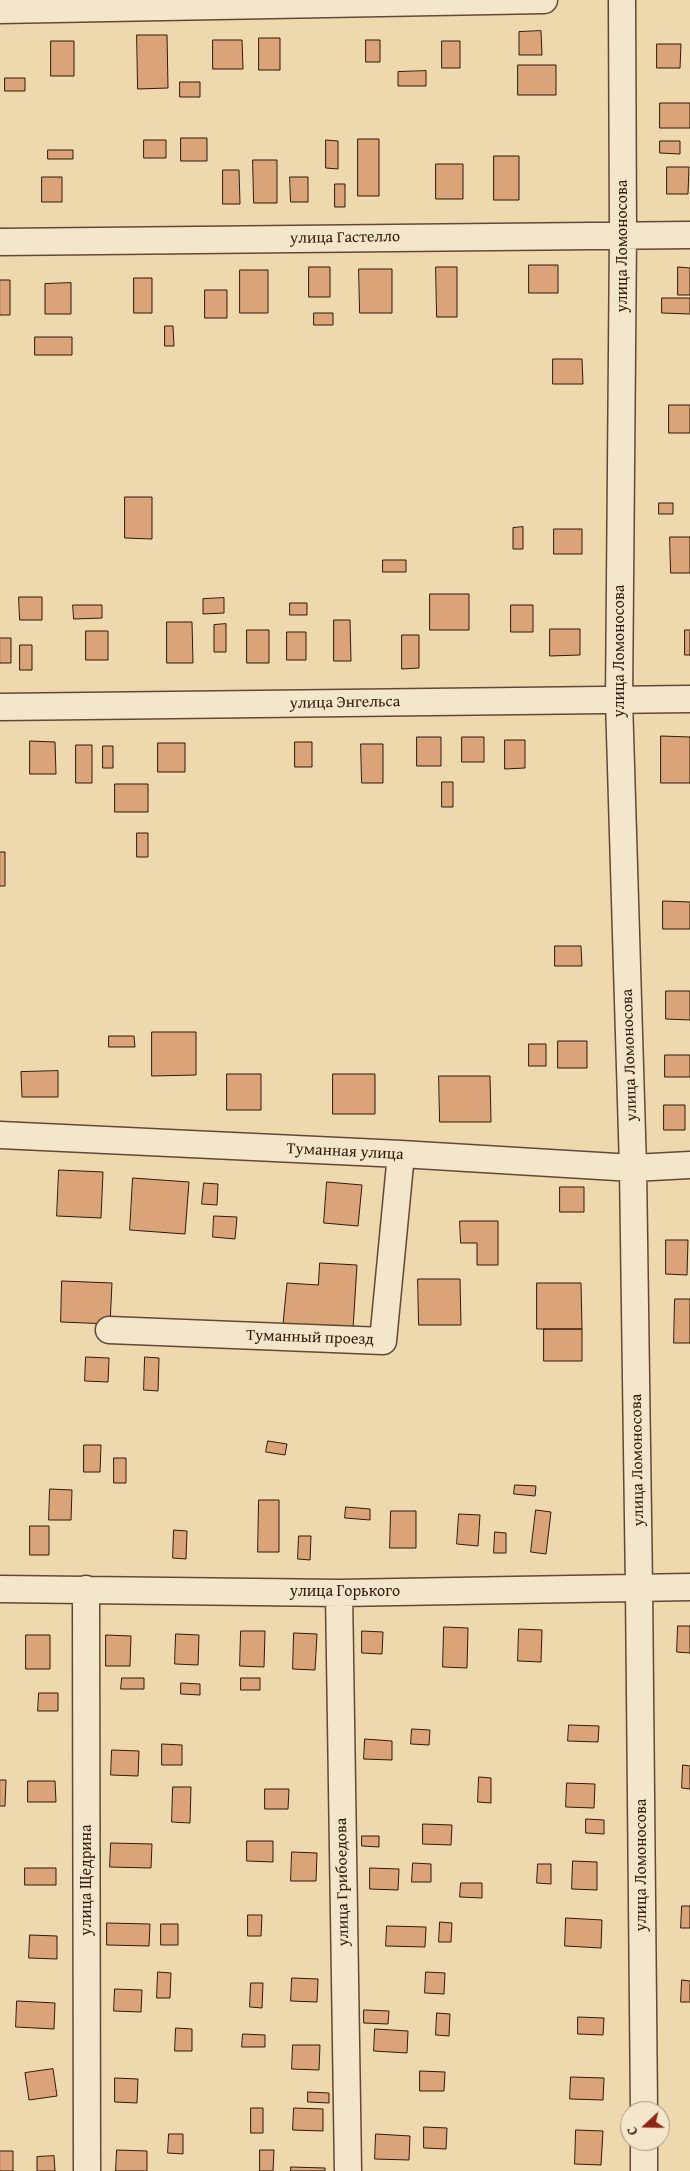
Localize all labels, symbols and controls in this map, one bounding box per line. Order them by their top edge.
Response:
street label: улица Ломоносова [613,180,633,312]
street label: улица Гастелло [290,227,400,249]
street label: улица Ломоносова [610,585,630,717]
street label: улица Энгельса [290,692,400,714]
street label: улица Ломоносова [618,988,642,1122]
street label: Туманная улица [286,1139,404,1165]
street label: Туманный проезд [246,1326,374,1350]
street label: улица Ломоносова [627,1393,649,1527]
street label: улица Горького [290,1582,400,1602]
street label: улица Ломоносова [632,1799,652,1931]
street label: улица Грибоедова [332,1817,354,1947]
street label: улица Щедрина [77,1824,97,1936]
north arrow [620,2101,670,2151]
text: С [621,2124,643,2138]

